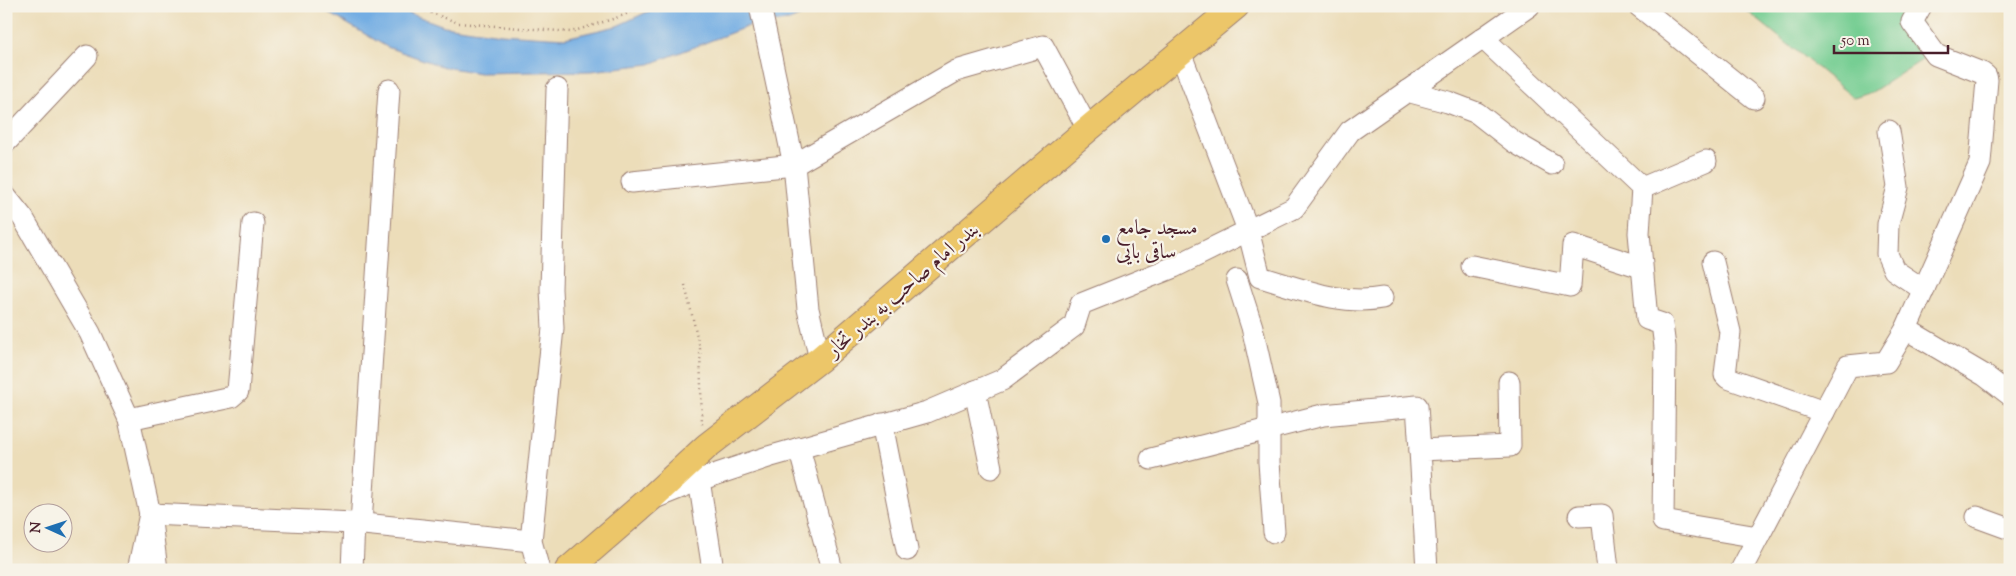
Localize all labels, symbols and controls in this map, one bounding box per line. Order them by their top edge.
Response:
scale bar [1834,22,1947,54]
text: 50 m [1840,31,1870,52]
place label: مسجد جامع ساقی بایی [1116,214,1198,268]
street label: بندر امام صاحب به بندر تخار [819,216,987,367]
marker: مسجد جامع ساقی بایی [1100,233,1112,245]
north arrow [22,504,72,554]
text: N [27,521,47,534]

